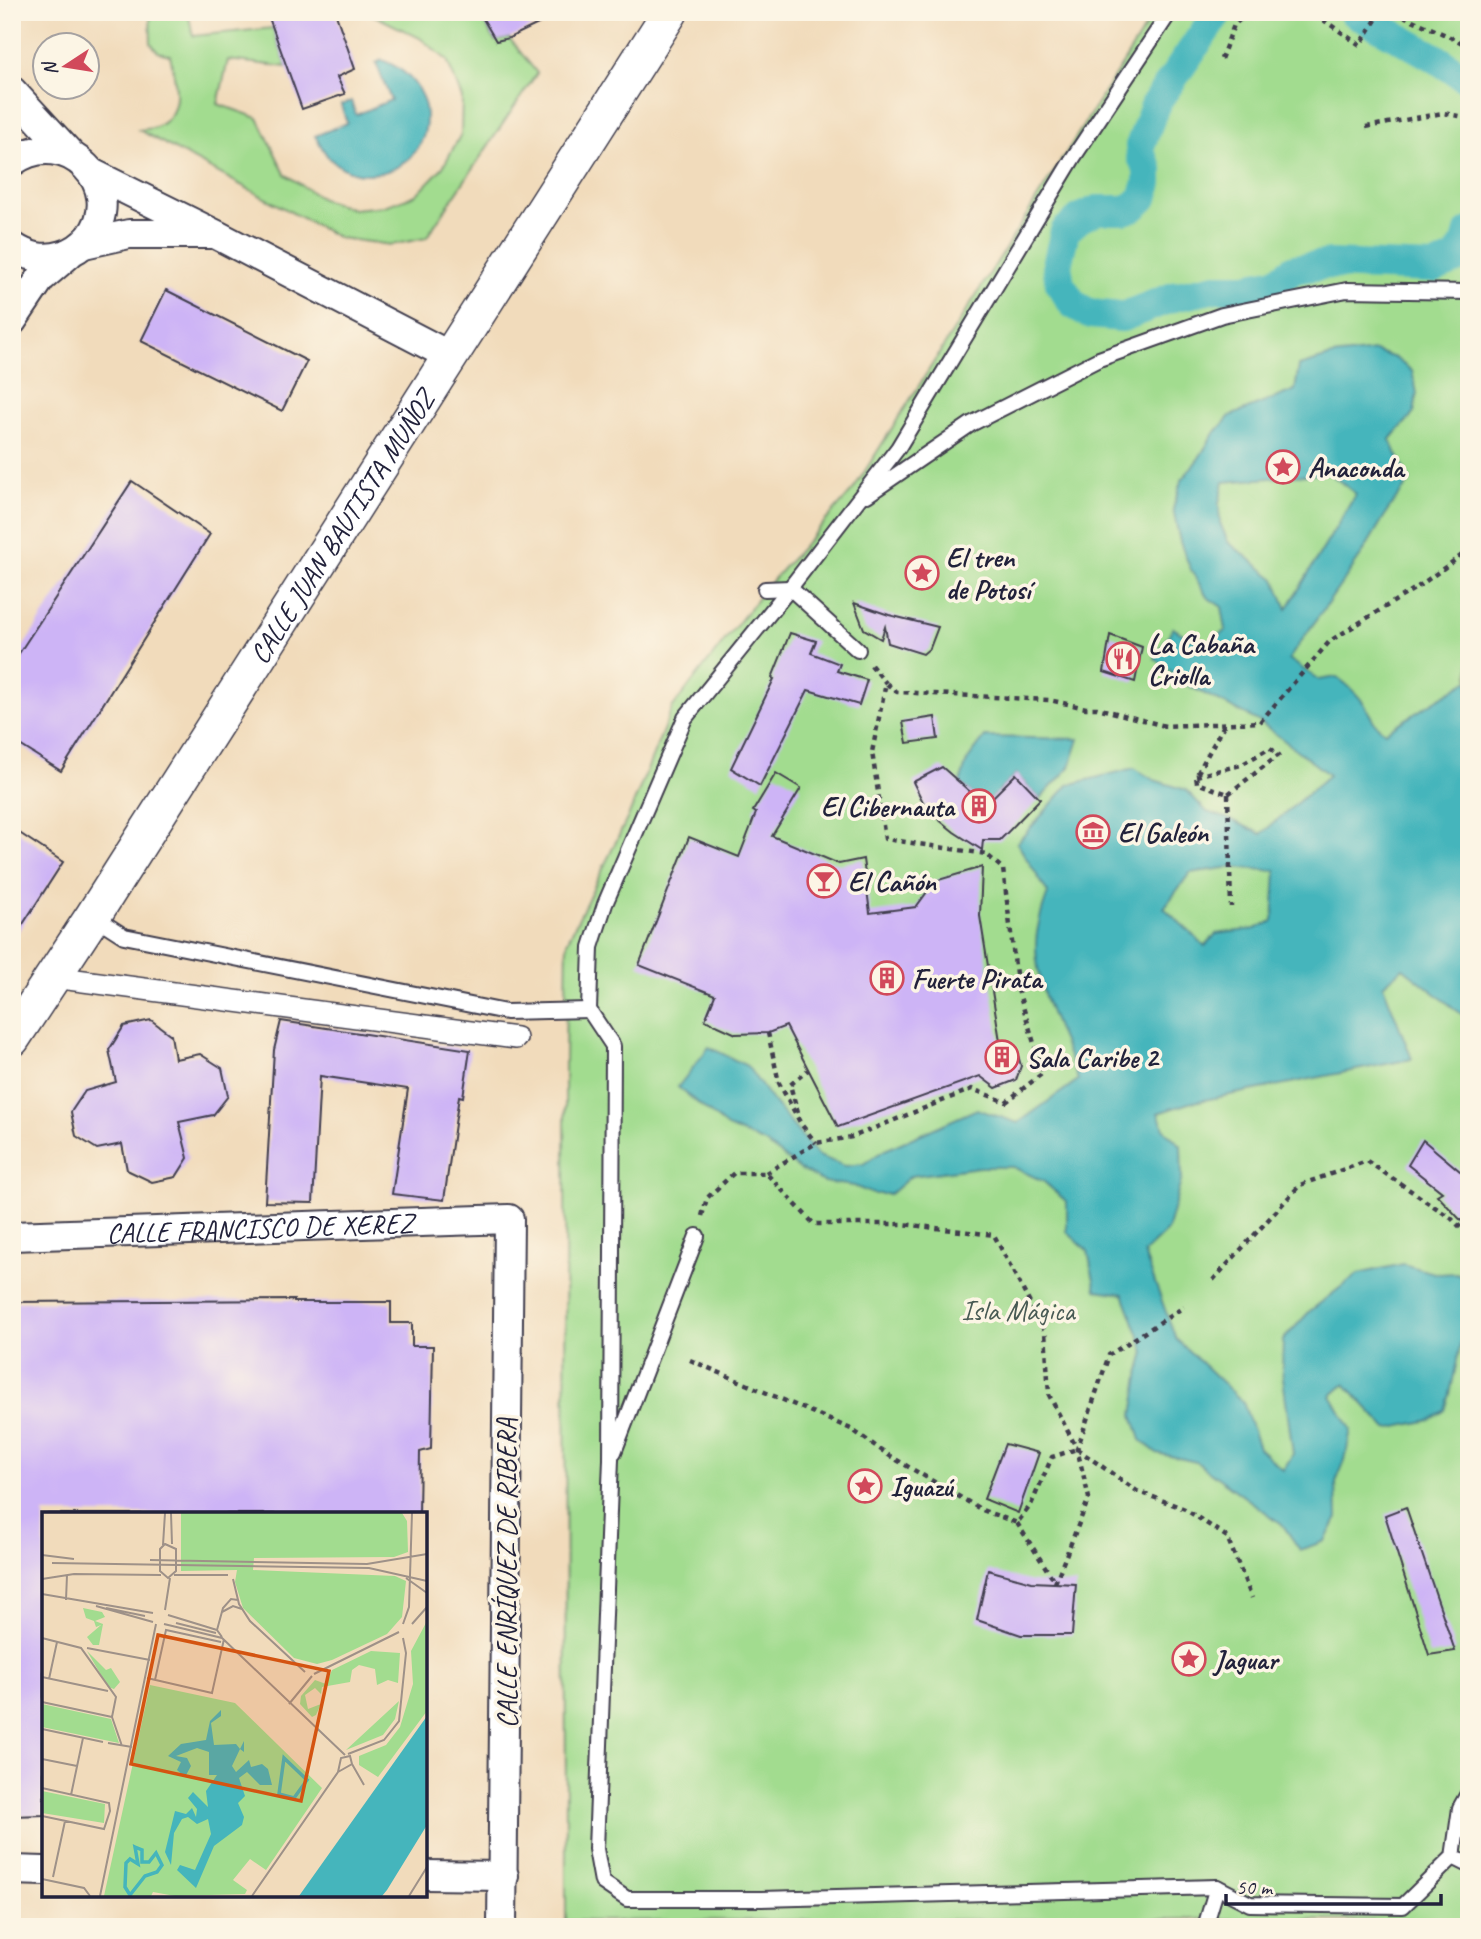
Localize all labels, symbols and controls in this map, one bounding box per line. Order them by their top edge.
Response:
north arrow [32,32,102,102]
text: N [37,58,63,78]
street label: CALLE JUAN BAUTISTA MUÑOZ [241,380,444,670]
place icon: Anaconda [1264,448,1302,486]
place label: Anaconda [1308,450,1406,485]
place label: El tren de Potosí [946,540,1036,607]
place icon: El tren de Potosí [903,554,941,592]
place label: La Cabaña Criolla [1148,626,1256,693]
restaurant icon: La Cabaña Criolla [1104,640,1142,678]
building icon: El Cibernauta [960,787,998,825]
place label: El Cibernauta [821,789,957,824]
museum icon: El Galeón [1074,813,1112,851]
place label: El Galeón [1118,815,1209,850]
bar icon: El Cañón [805,862,843,900]
place label: El Cañón [848,864,937,899]
building icon: Fuerte Pirata [868,959,906,997]
place label: Fuerte Pirata [912,961,1044,996]
building icon: Sala Caribe 2 [983,1038,1021,1076]
place label: Sala Caribe 2 [1026,1040,1160,1075]
street label: CALLE FRANCISCO DE XEREZ [106,1205,418,1250]
park label: Isla Mágica [961,1293,1076,1328]
street label: CALLE ENRÍQUEZ DE RIBERA [489,1417,524,1728]
place icon: Iguazú [846,1467,884,1505]
place label: Iguazú [890,1469,955,1504]
inset map [42,1512,427,1897]
place icon: Jaguar [1170,1640,1208,1678]
place label: Jaguar [1212,1642,1280,1677]
scale bar [1226,1862,1441,1906]
text: 50 m [1236,1874,1274,1900]

